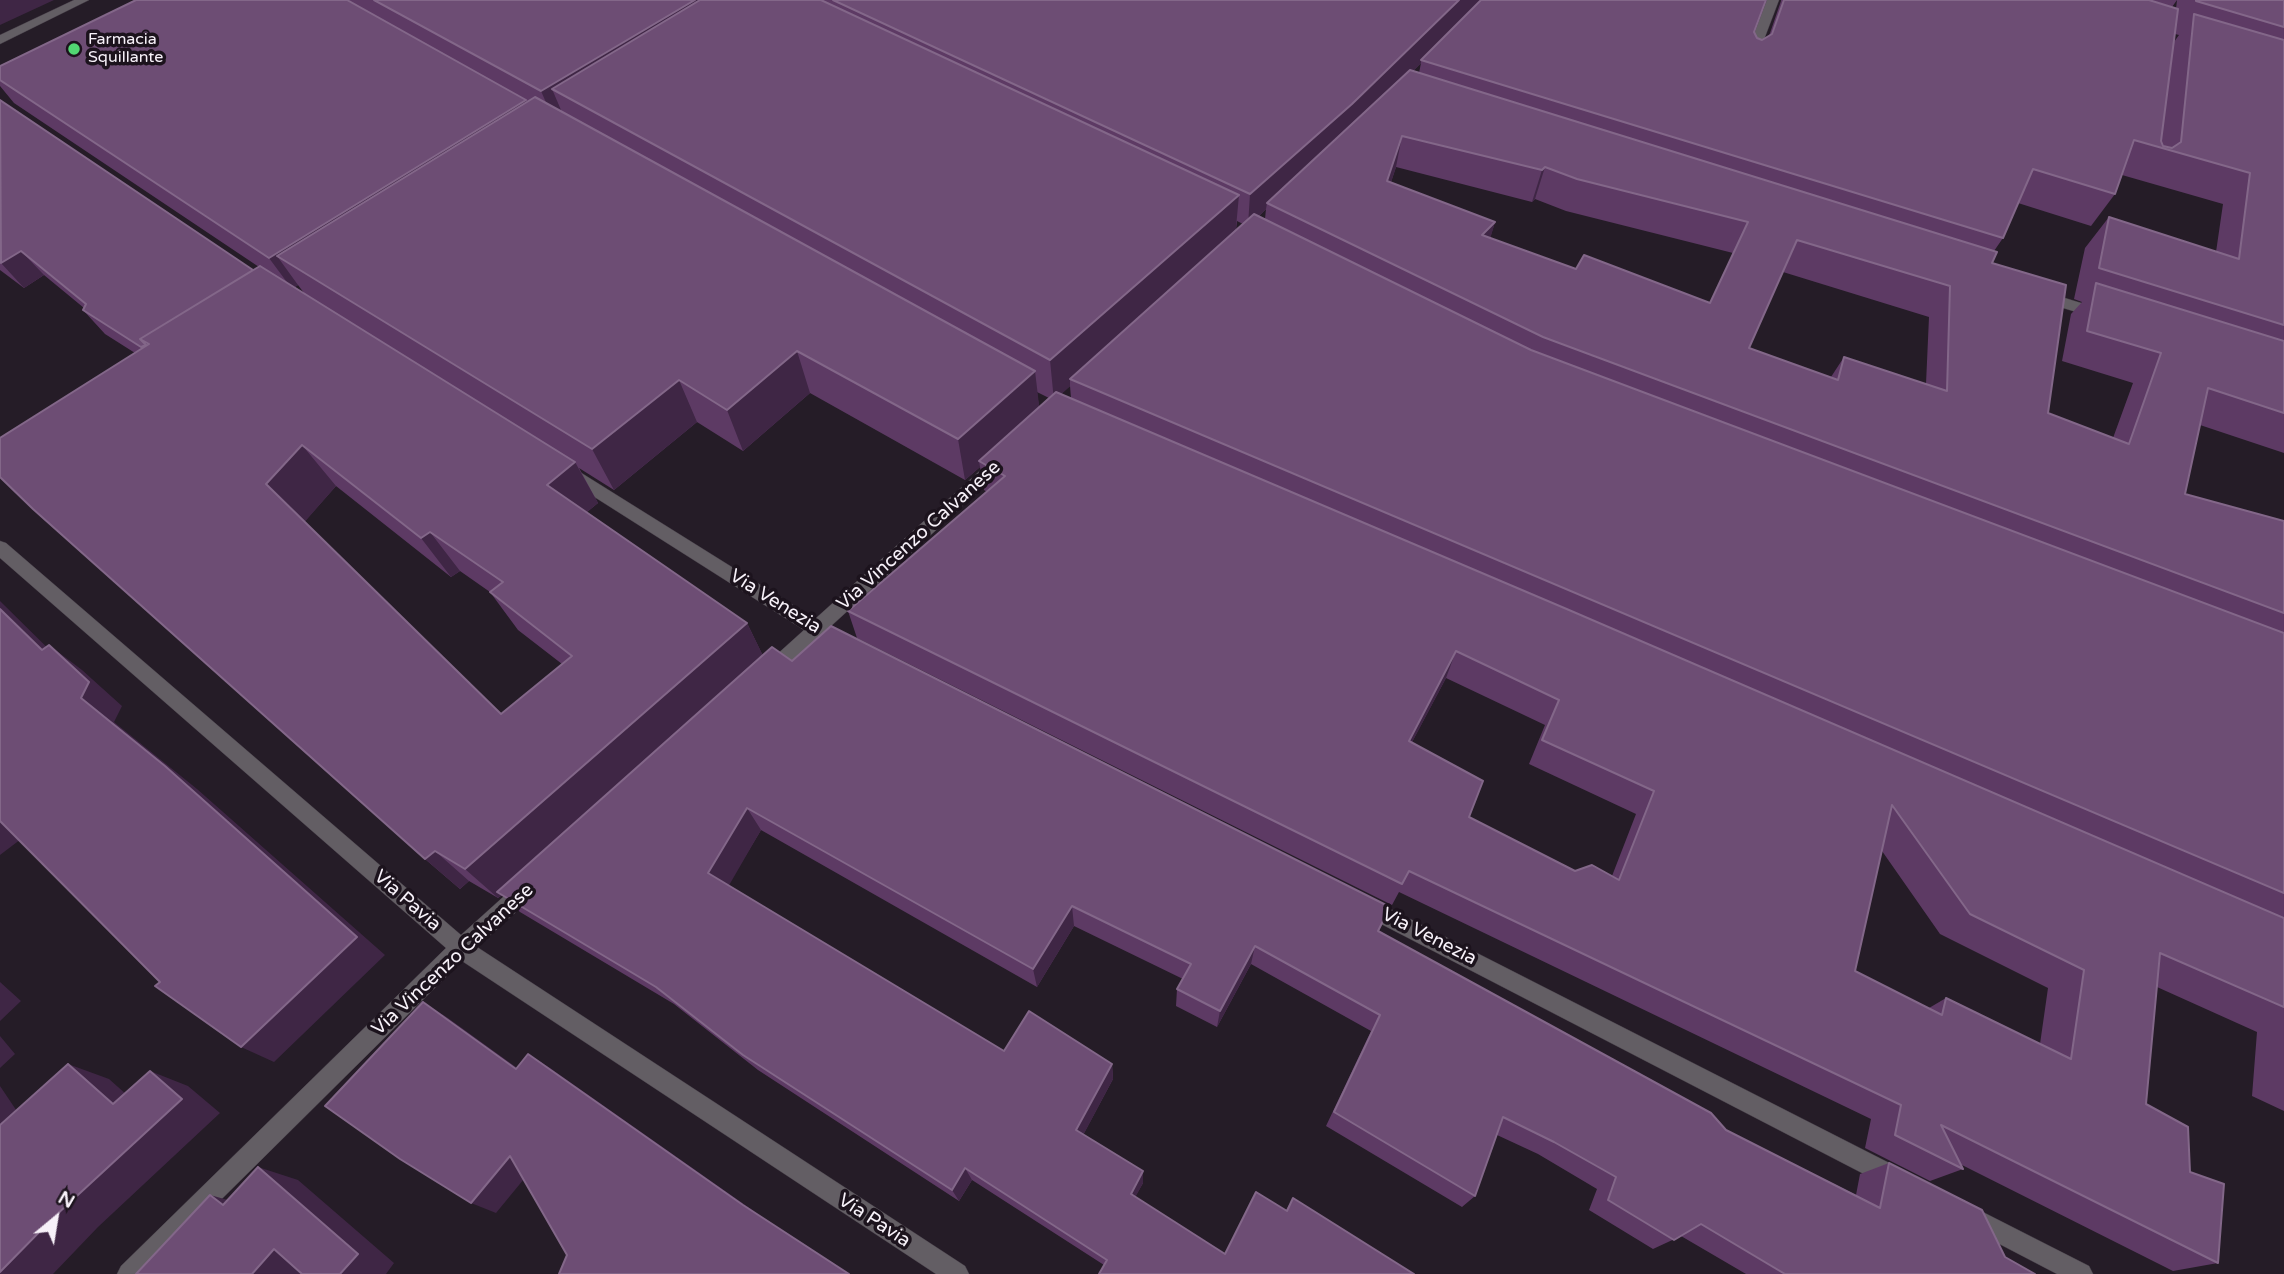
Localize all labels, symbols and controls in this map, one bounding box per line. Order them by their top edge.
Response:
place label: Farmacia Squillante [88,30,163,68]
marker: Farmacia Squillante [66,41,82,57]
street label: Via Vincenzo Calvanese [832,456,1006,616]
street label: Via Venezia [725,565,825,639]
street label: Via Pavia [369,866,445,936]
street label: Via Vincenzo Calvanese [368,879,538,1041]
street label: Via Venezia [1378,903,1480,971]
north arrow [21,1183,91,1253]
text: N [54,1186,79,1213]
street label: Via Pavia [834,1189,914,1253]

